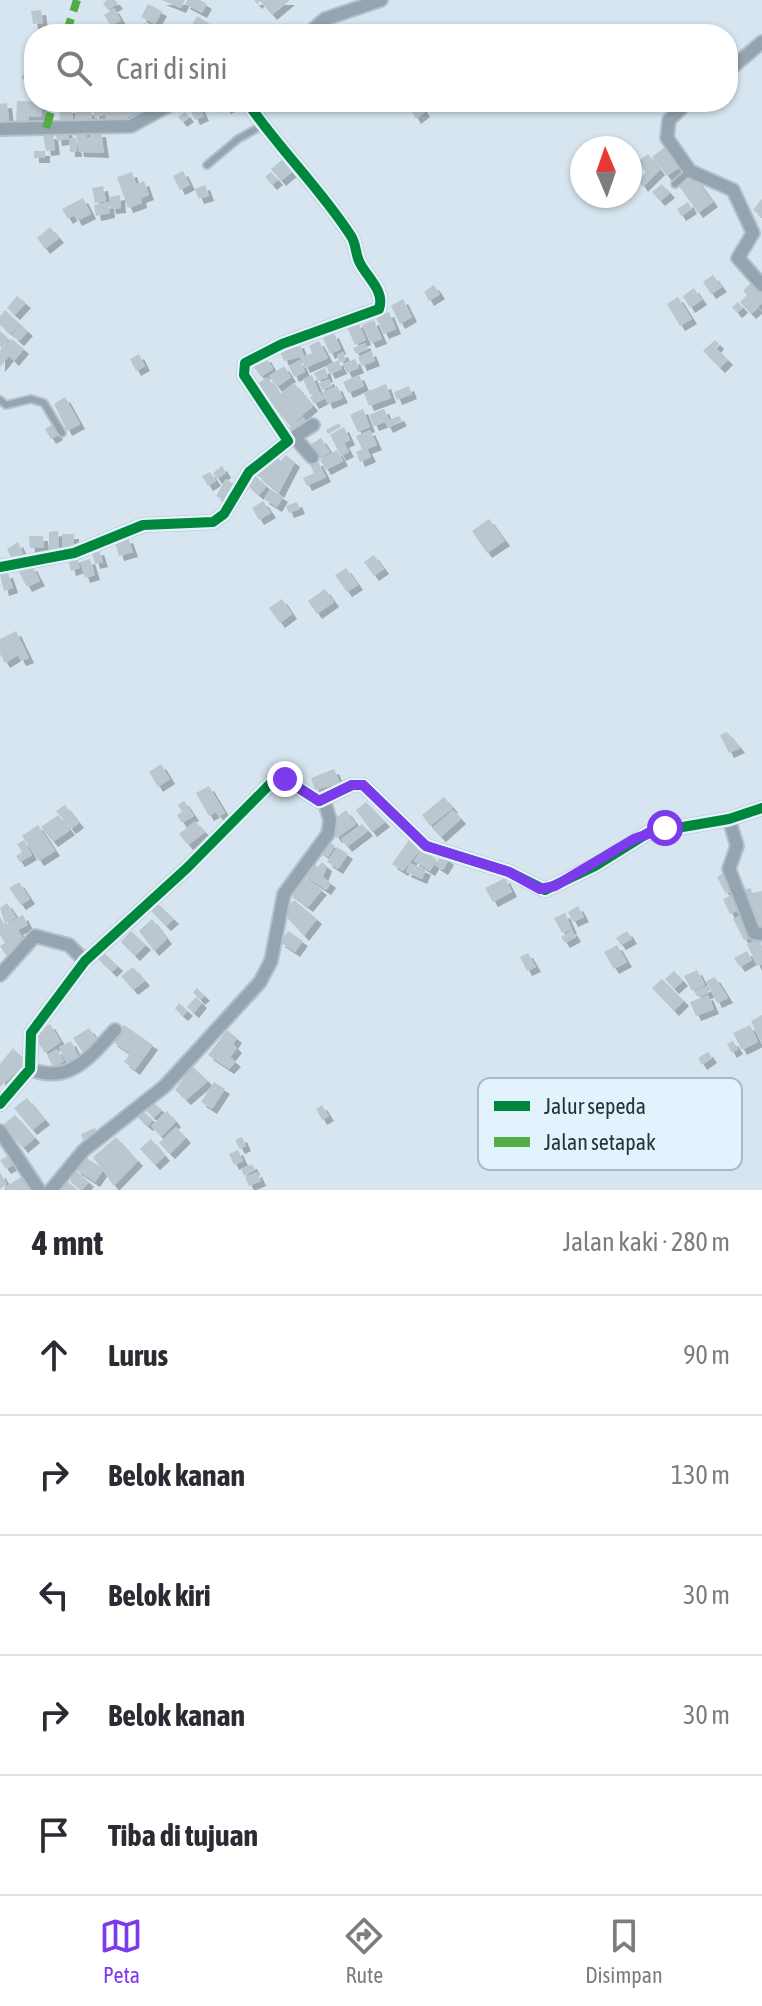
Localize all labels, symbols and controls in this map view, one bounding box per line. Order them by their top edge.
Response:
search box [24,24,738,112]
icon: search [52,46,96,90]
text: Cari di sini [116,51,227,85]
north arrow [570,136,642,208]
route end [267,761,303,797]
route start [647,810,683,846]
legend [478,1078,742,1170]
text: Jalur sepeda [544,1093,646,1119]
text: Jalan setapak [544,1129,656,1155]
text: 4 mnt [32,1223,103,1262]
text: Jalan kaki · 280 m [563,1227,730,1257]
icon: ahead [32,1333,76,1377]
text: Lurus [108,1338,168,1372]
text: 90 m [683,1340,730,1370]
icon: right [32,1453,76,1497]
text: Belok kanan [108,1458,245,1492]
text: 130 m [671,1460,730,1490]
icon: left [32,1573,76,1617]
text: Belok kiri [108,1578,211,1612]
text: 30 m [683,1580,730,1610]
icon: right [32,1693,76,1737]
text: Belok kanan [108,1698,245,1732]
text: 30 m [683,1700,730,1730]
icon: arrive [32,1813,76,1857]
text: Tiba di tujuan [108,1818,258,1852]
tab: Peta [99,1914,143,1988]
tab: Rute [342,1914,386,1988]
tab: Disimpan [585,1914,663,1988]

